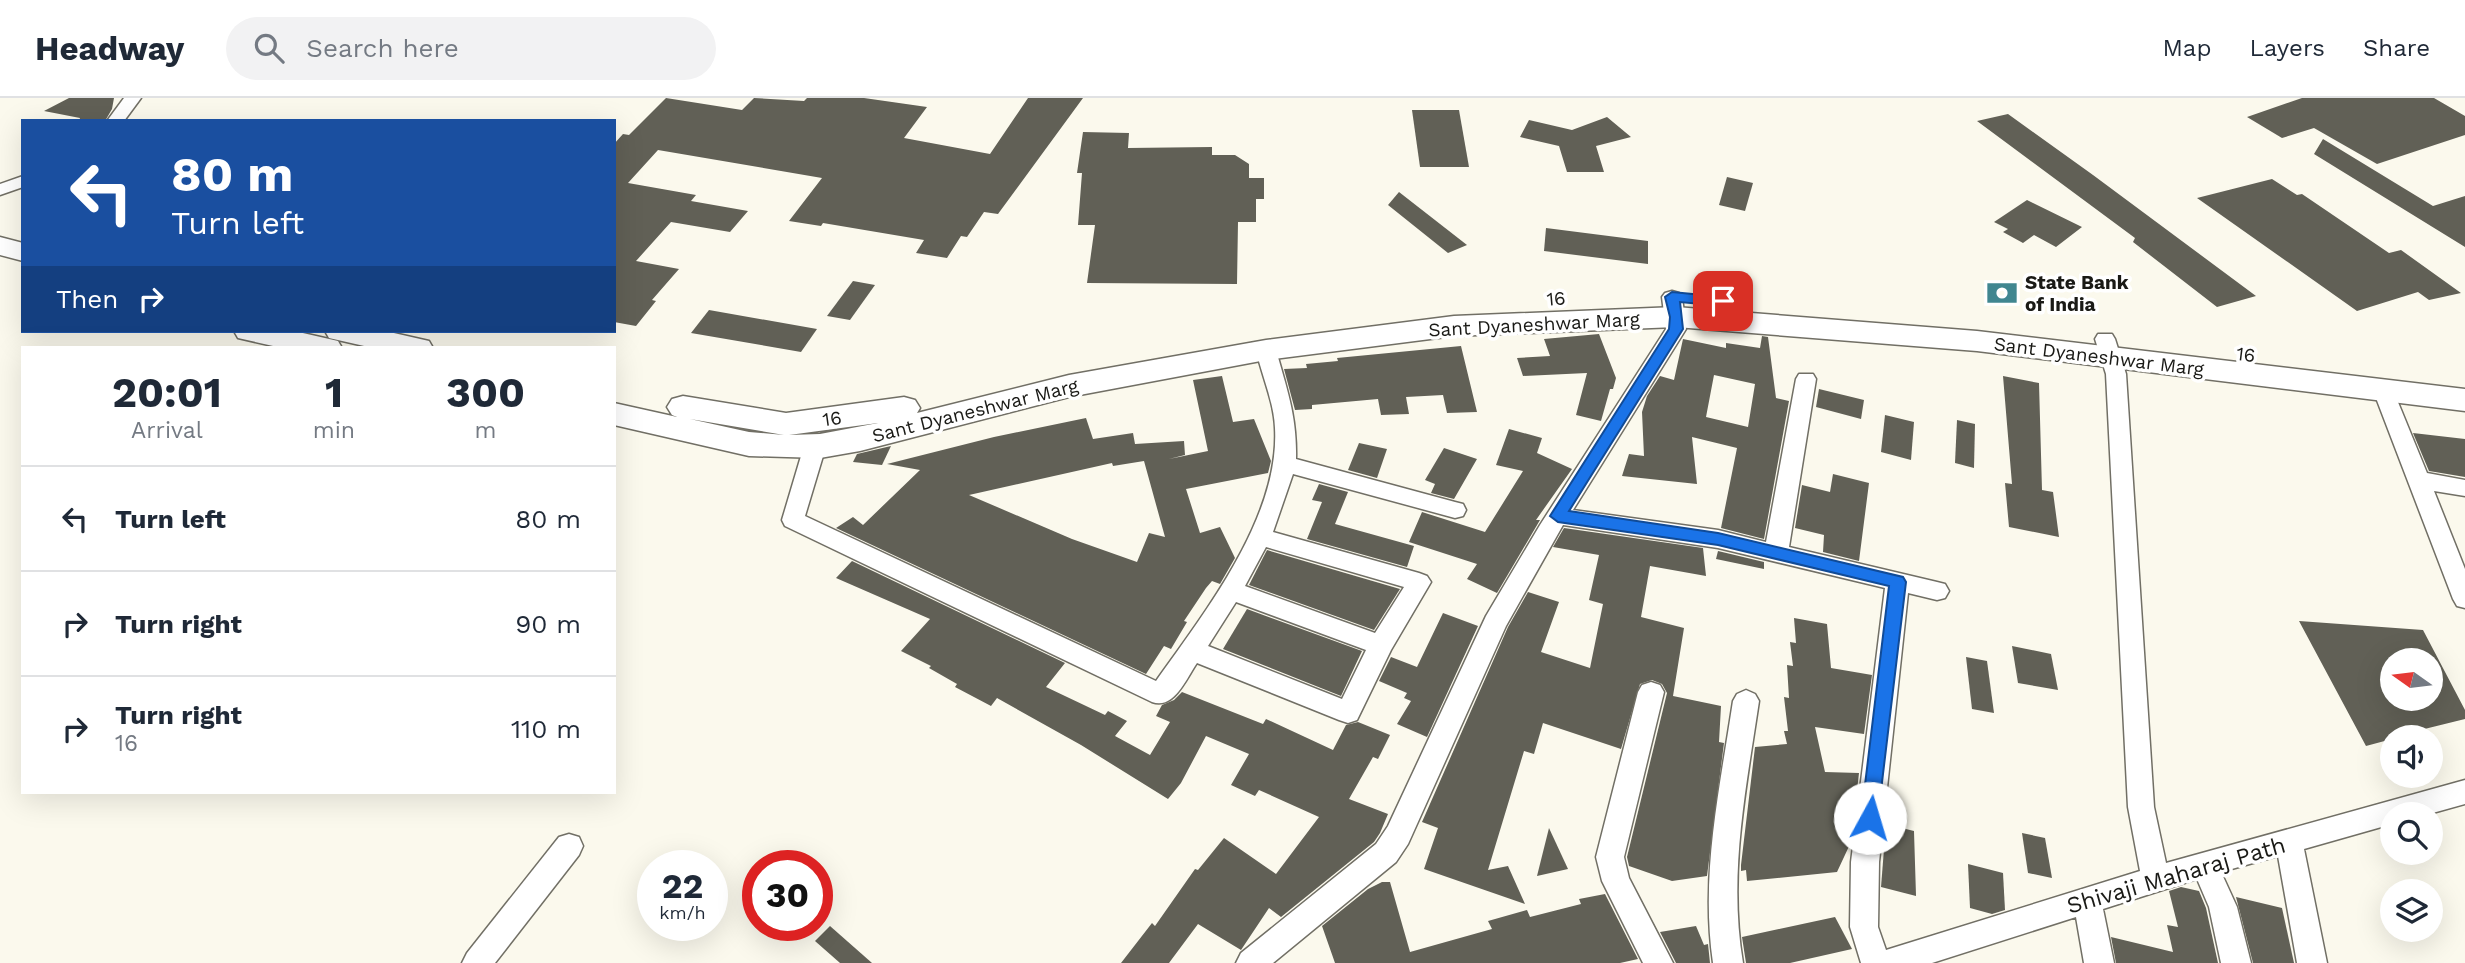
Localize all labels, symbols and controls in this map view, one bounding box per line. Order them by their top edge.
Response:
search box [226,17,716,80]
text: Headway [35,29,184,68]
icon: search [250,29,288,67]
text: Search here [306,33,459,63]
text: Map [2163,34,2211,62]
text: Layers [2249,34,2325,62]
text: Share [2363,34,2430,62]
text: 80 m [171,145,293,203]
icon: left [56,147,147,238]
text: Turn left [171,204,304,242]
pin [1693,271,1753,331]
place label: State Bank of India [2025,271,2129,316]
bank icon: State Bank of India [1985,276,2019,310]
icon: right [132,280,170,318]
icon: arrive [1704,282,1742,320]
text: Then [56,284,118,314]
street label: 16 [1546,286,1566,311]
street label: Sant Dyaneshwar Marg [1428,307,1641,342]
street label: Sant Dyaneshwar Marg [1993,332,2206,381]
street label: 16 [2235,342,2257,367]
text: 20:01 [112,368,222,417]
text: 1 [325,368,343,417]
text: 300 [446,368,525,417]
street label: Sant Dyaneshwar Marg [870,374,1081,447]
street label: 16 [821,406,843,431]
text: Arrival [131,417,203,444]
text: min [313,417,355,444]
text: m [475,417,496,444]
icon: left [56,500,94,538]
text: Turn left [115,504,226,534]
text: 80 m [515,504,581,534]
icon: right [56,605,94,643]
text: Turn right [115,609,242,639]
text: 90 m [515,609,581,639]
north arrow [2380,648,2443,710]
map controls [2380,648,2443,942]
text: Turn right [115,700,242,730]
icon: right [56,710,94,748]
text: 110 m [511,714,581,744]
button: sound [2380,725,2443,788]
text: 16 [115,730,138,757]
position arrow [1833,781,1907,855]
button: search [2380,802,2443,865]
street label: Shivaji Maharaj Path [2064,831,2289,920]
speed limit sign: 30 [742,850,833,941]
text: 22 [662,865,703,907]
button: layers [2380,879,2443,942]
text: km/h [659,902,706,923]

